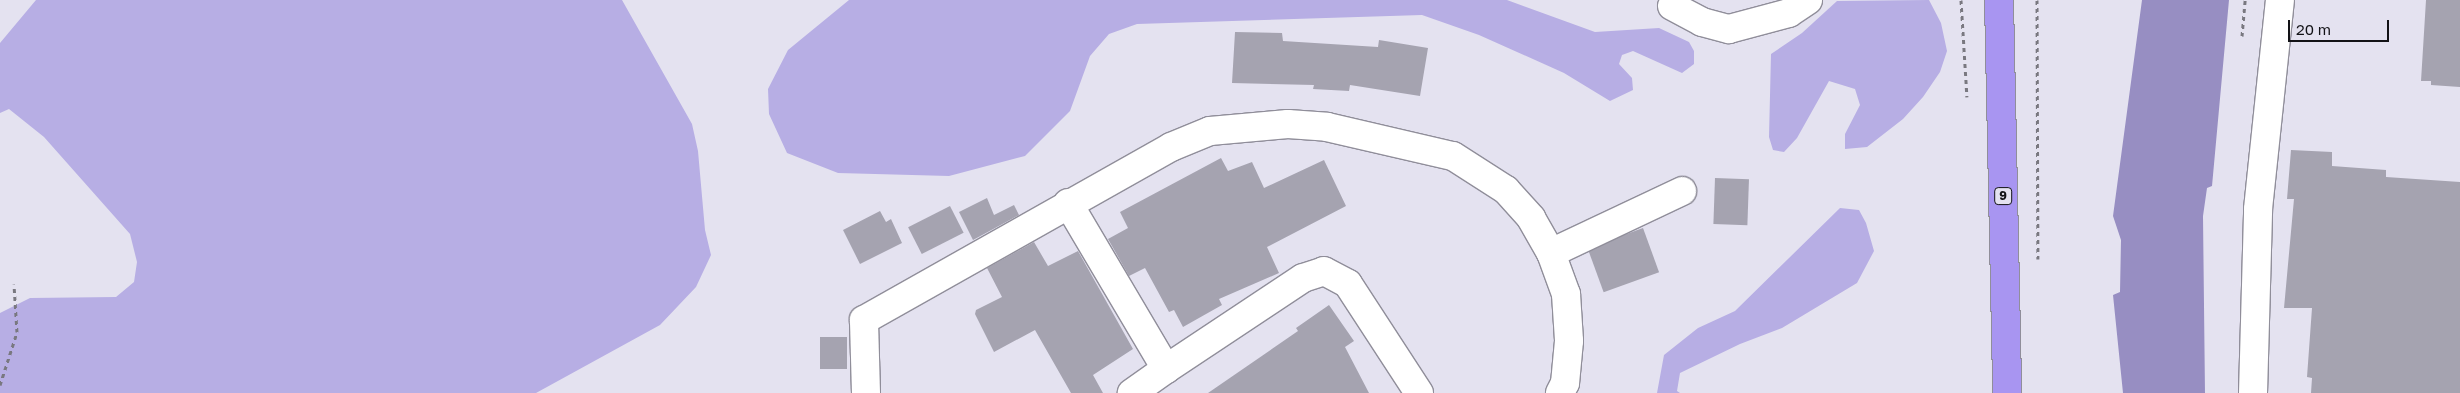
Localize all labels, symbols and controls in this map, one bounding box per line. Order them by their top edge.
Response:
scale bar [2290,10,2391,42]
text: 20 m [2296,20,2331,38]
road number: 9 [1993,187,2013,206]

